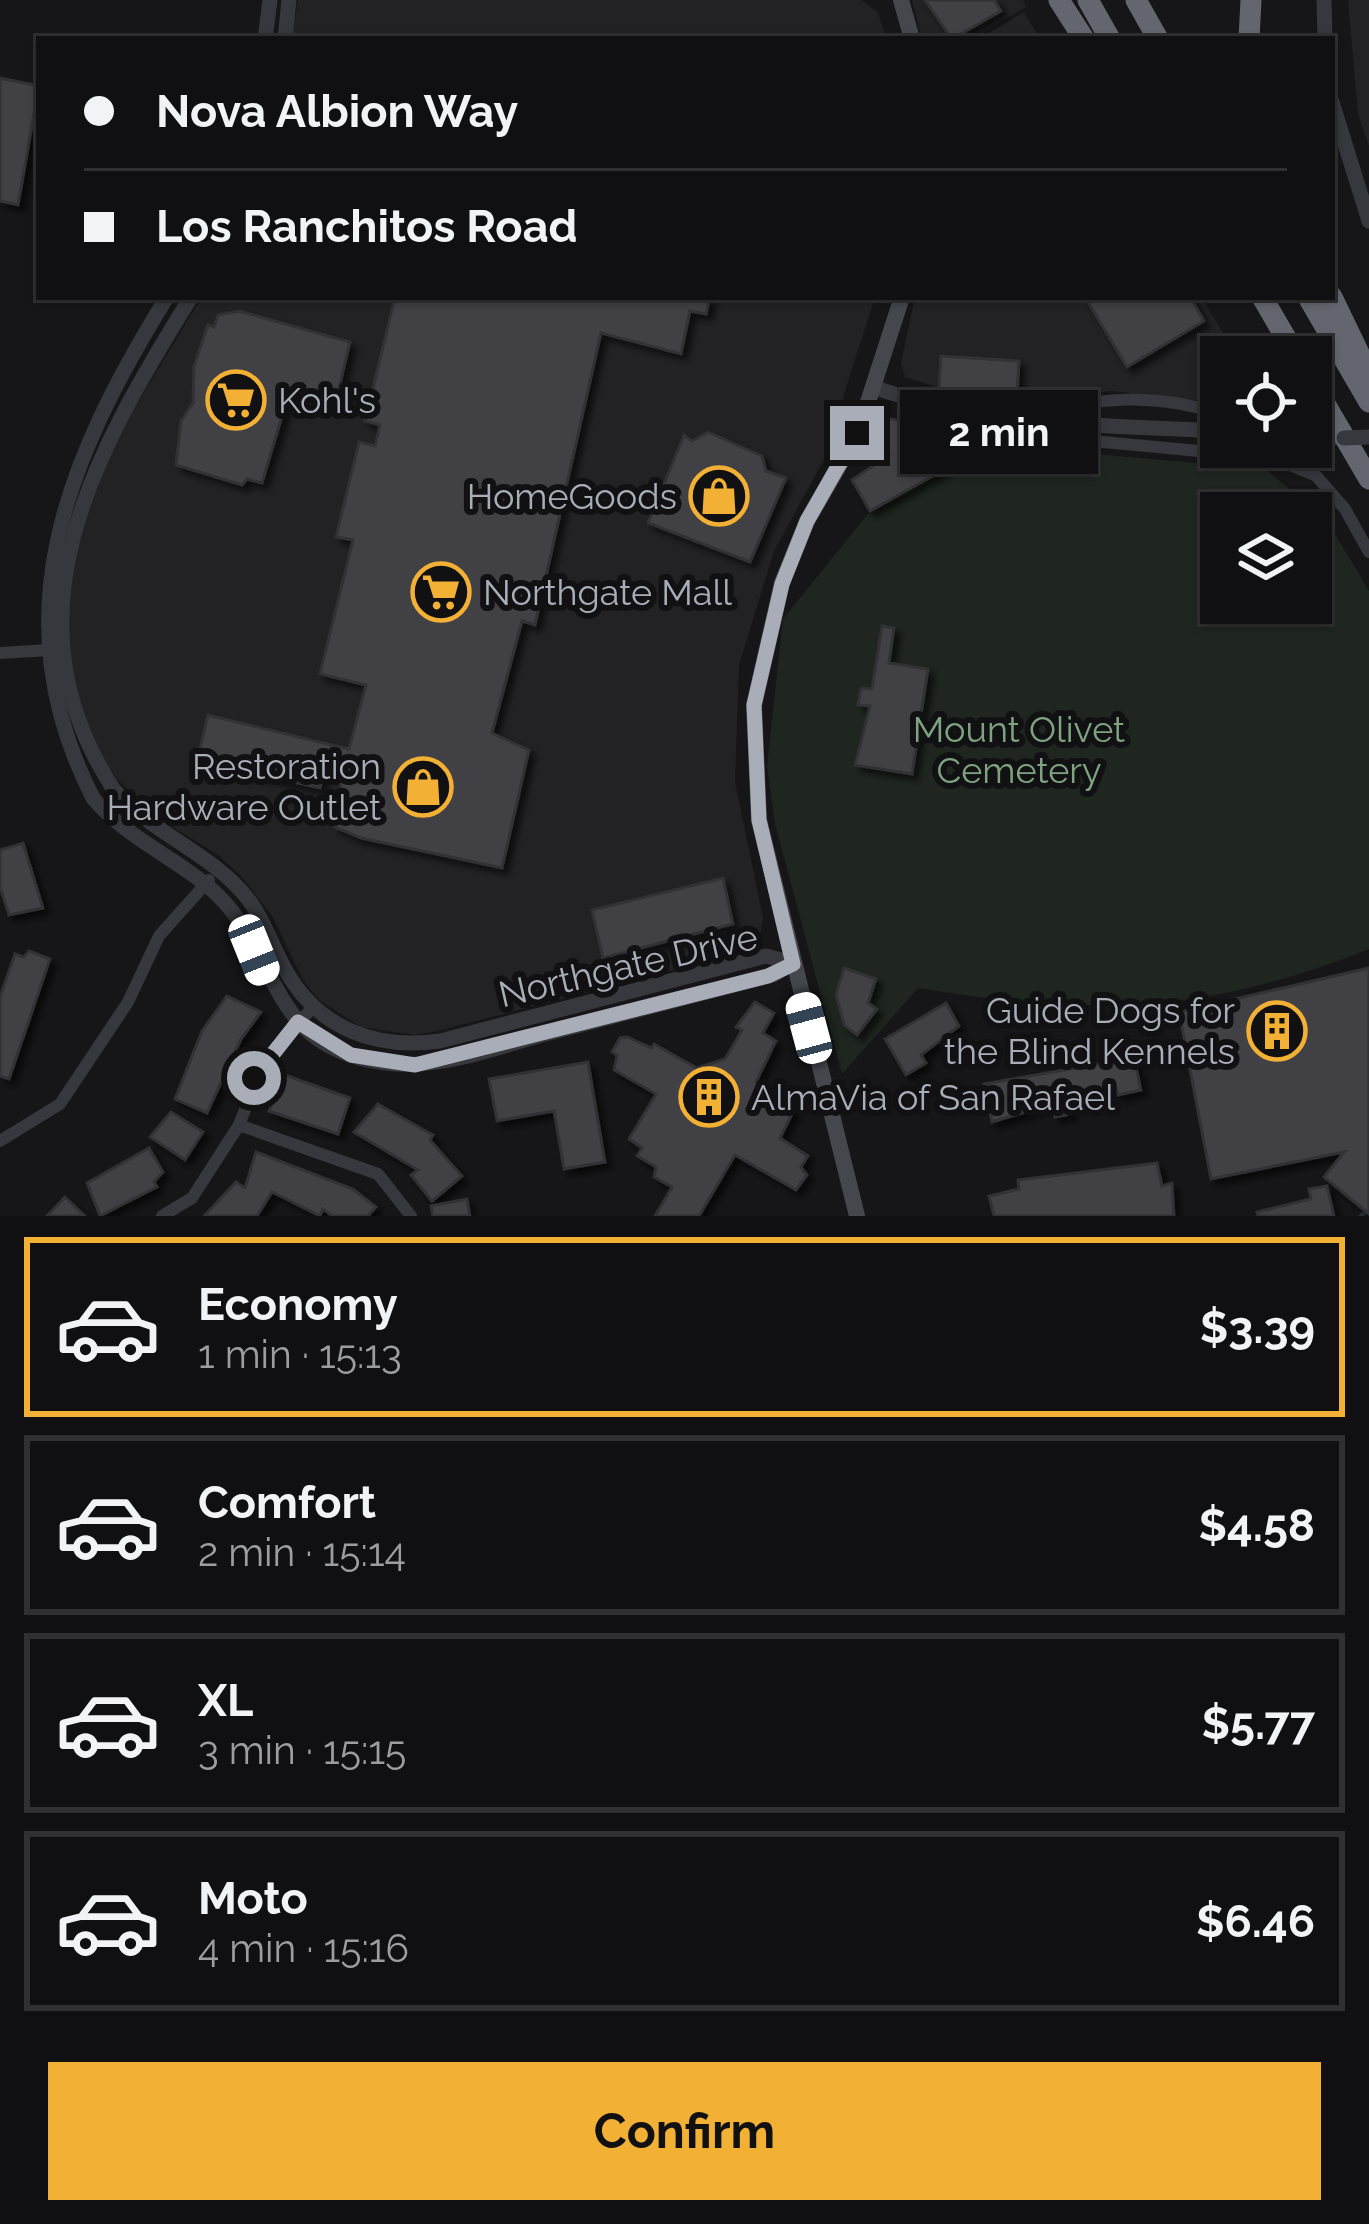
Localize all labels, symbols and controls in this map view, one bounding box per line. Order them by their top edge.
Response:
text: Nova Albion Way [156,85,518,138]
text: Los Ranchitos Road [156,200,578,253]
map controls [1200,336,1332,624]
button: locate [1200,336,1332,468]
supermarket icon: Kohl's [205,369,267,431]
place label: Kohl's [278,379,376,421]
callout: 2 min [899,391,1097,475]
route end [830,406,884,460]
text: 2 min [948,409,1050,455]
shop icon: HomeGoods [688,465,750,527]
place label: HomeGoods [467,475,677,517]
button: layers [1200,492,1332,624]
supermarket icon: Northgate Mall [410,561,472,623]
place label: Northgate Mall [483,571,732,613]
park label: Mount Olivet Cemetery [913,708,1125,791]
place label: Restoration Hardware Outlet [106,745,381,828]
shop icon: Restoration Hardware Outlet [392,756,454,818]
car [224,910,284,990]
street label: Northgate Drive [495,915,761,1015]
car [782,989,836,1067]
place label: Guide Dogs for the Blind Kennels [944,989,1235,1072]
building icon: Guide Dogs for the Blind Kennels [1246,1000,1308,1062]
route start [227,1051,281,1105]
building icon: AlmaVia of San Rafael [678,1066,740,1128]
place label: AlmaVia of San Rafael [751,1076,1115,1118]
icon: car [54,1273,162,1381]
text: Economy [198,1278,398,1331]
text: $3.39 [1200,1301,1315,1354]
text: 1 min · 15:13 [198,1331,402,1377]
icon: car [54,1471,162,1579]
text: Comfort [198,1476,376,1529]
text: $4.58 [1199,1499,1315,1552]
text: 2 min · 15:14 [198,1529,406,1575]
icon: car [54,1669,162,1777]
text: XL [198,1674,253,1727]
text: $5.77 [1202,1697,1315,1750]
text: 3 min · 15:15 [198,1727,406,1773]
icon: car [54,1867,162,1975]
text: Moto [198,1872,308,1925]
text: $6.46 [1196,1895,1315,1948]
text: 4 min · 15:16 [198,1925,409,1971]
button: Confirm [48,2062,1321,2200]

